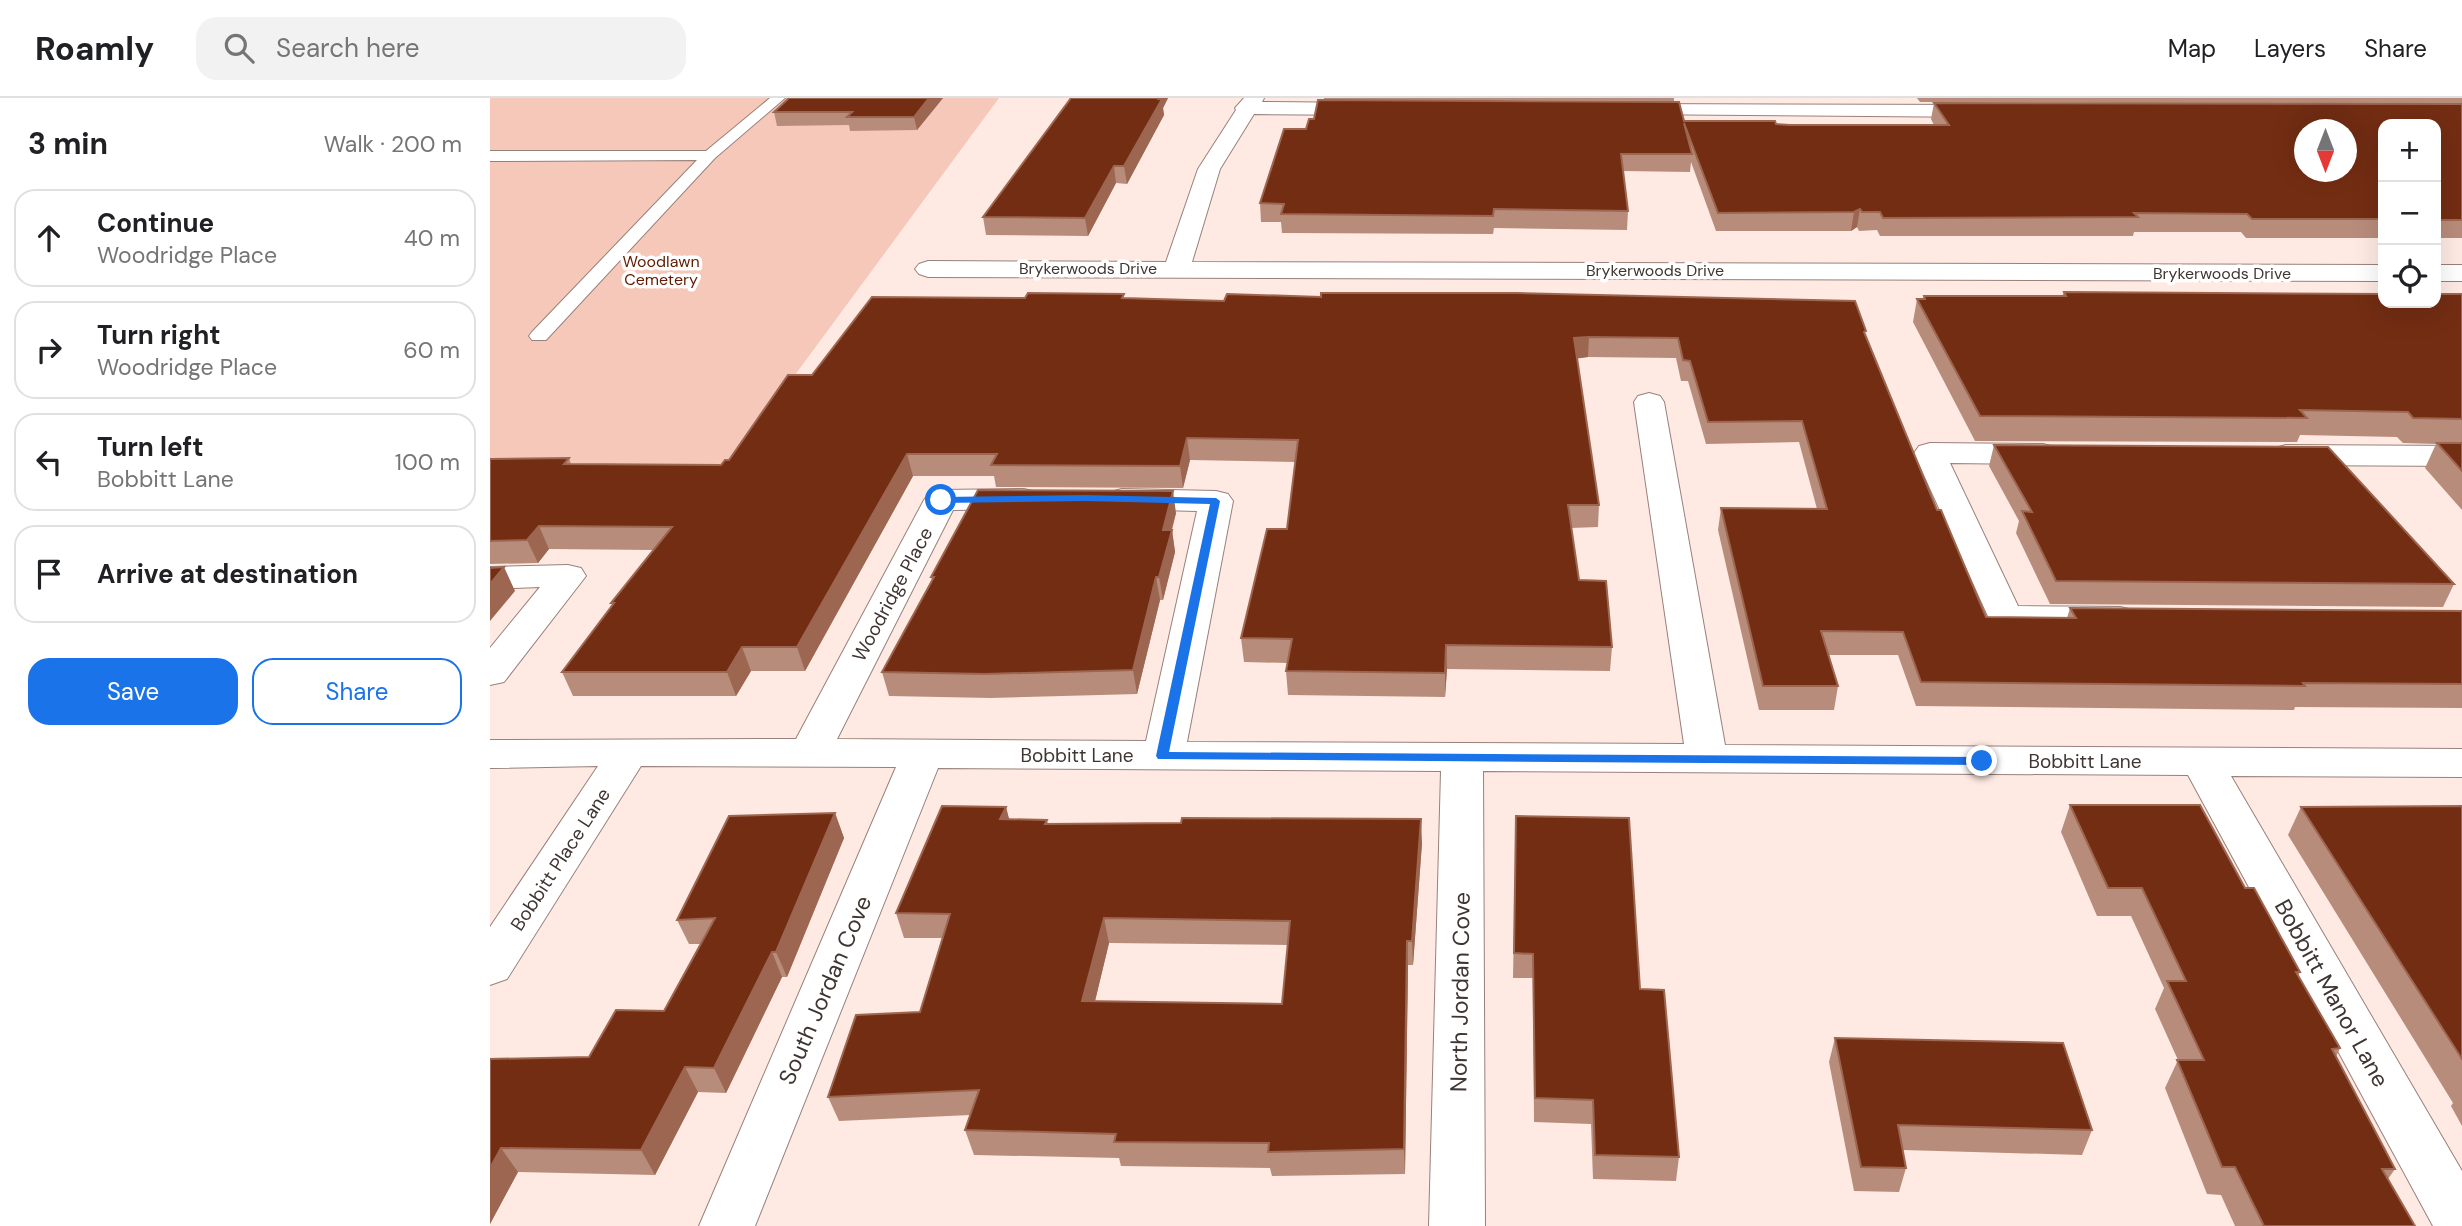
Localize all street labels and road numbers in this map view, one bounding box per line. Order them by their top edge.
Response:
street label: Brykerwoods Drive [1019,258,1157,279]
street label: Brykerwoods Drive [1586,260,1724,281]
street label: Brykerwoods Drive [2153,263,2291,284]
street label: Woodridge Place [846,523,938,666]
street label: Bobbitt Lane [1020,743,1134,768]
street label: Bobbitt Lane [2028,749,2142,774]
street label: Bobbitt Place Lane [505,783,616,935]
street label: South Jordan Cove [772,891,878,1089]
street label: North Jordan Cove [1443,892,1477,1092]
street label: Bobbitt Manor Lane [2268,894,2396,1092]

